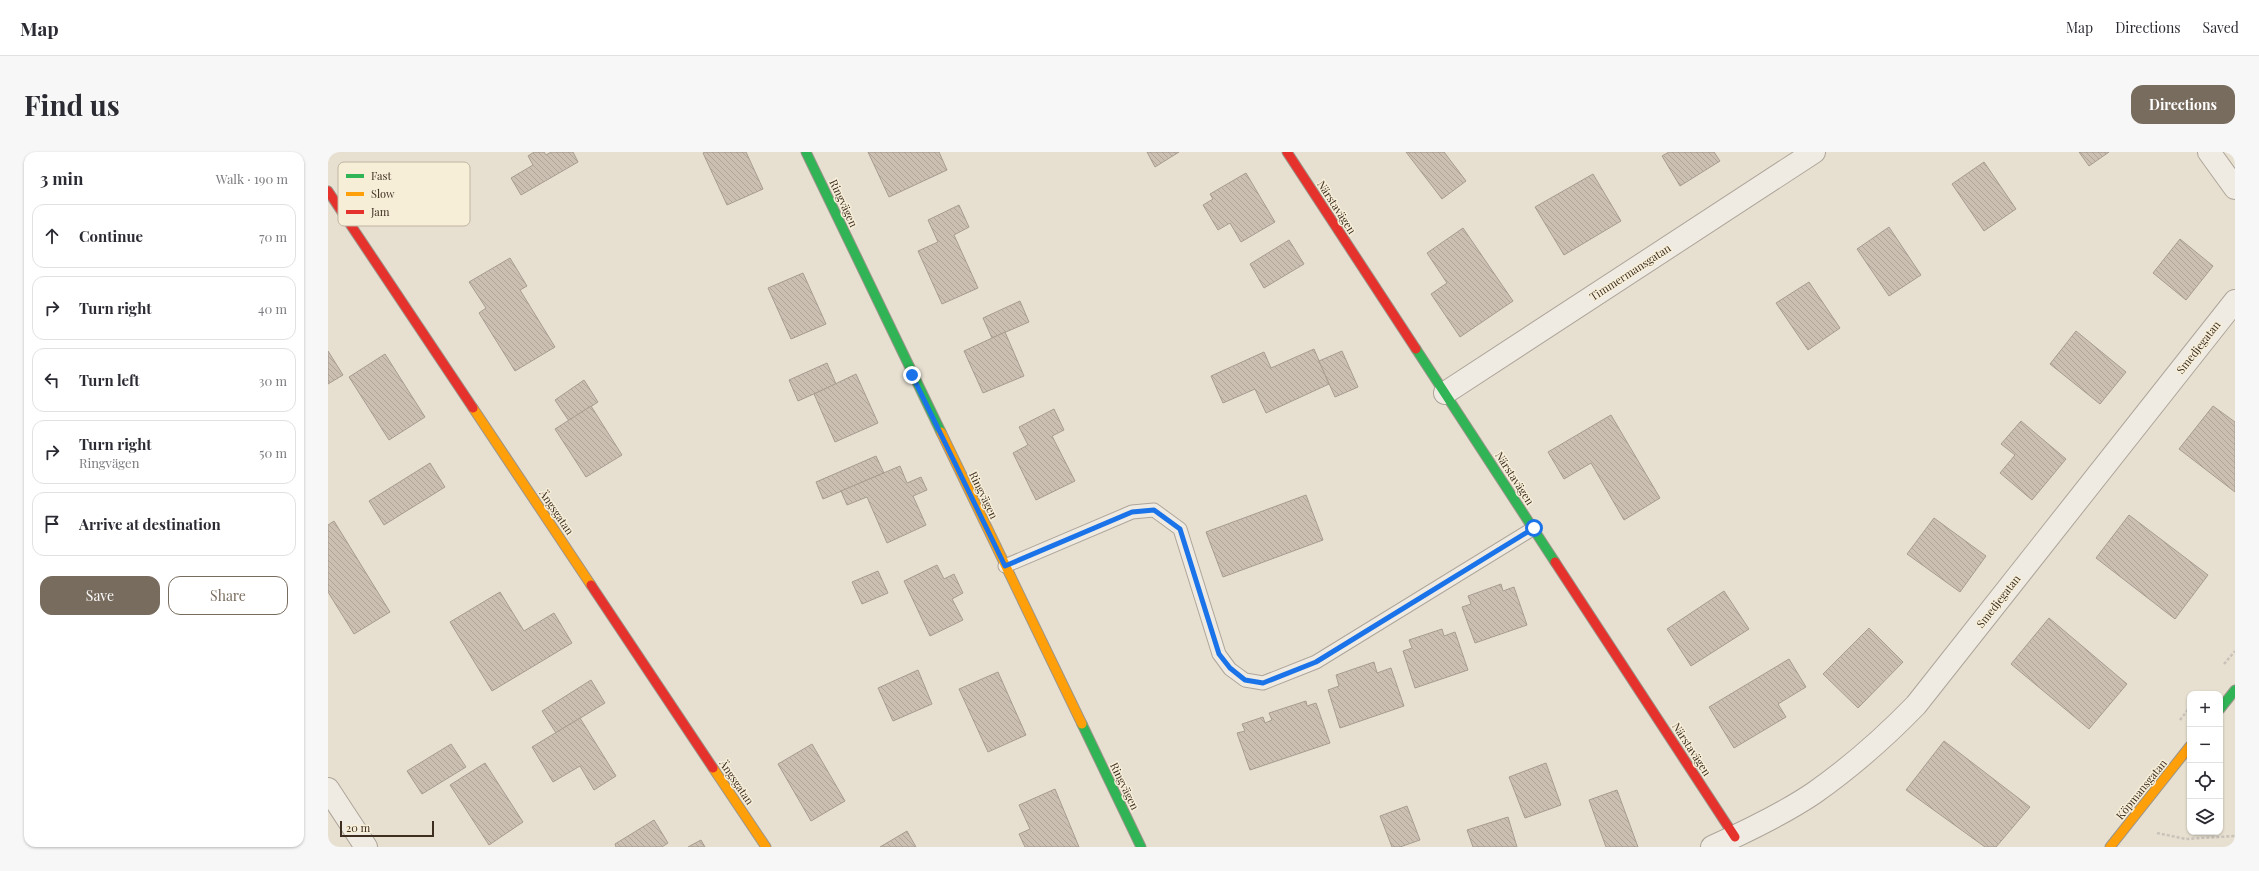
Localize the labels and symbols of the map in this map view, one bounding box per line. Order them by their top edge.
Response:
legend [338,162,470,226]
text: Fast [371,168,391,183]
street label: Ringvägen [826,177,862,230]
street label: Närstavägen [1314,177,1360,237]
text: Slow [371,186,395,201]
text: Jam [370,204,390,219]
street label: Timmermansgatan [1587,240,1674,304]
street label: Smedjegatan [2173,317,2224,377]
route end [903,366,921,384]
street label: Närstavägen [1492,448,1538,508]
street label: Ringvägen [966,469,1002,522]
street label: Ängsgatan [536,486,578,538]
route start [1525,519,1543,537]
street label: Smedjegatan [1973,571,2024,631]
street label: Närstavägen [1669,719,1715,779]
street label: Köpmansgatan [2112,755,2170,822]
street label: Ängsgatan [716,756,758,808]
street label: Ringvägen [1107,760,1143,813]
scale bar [340,819,434,838]

